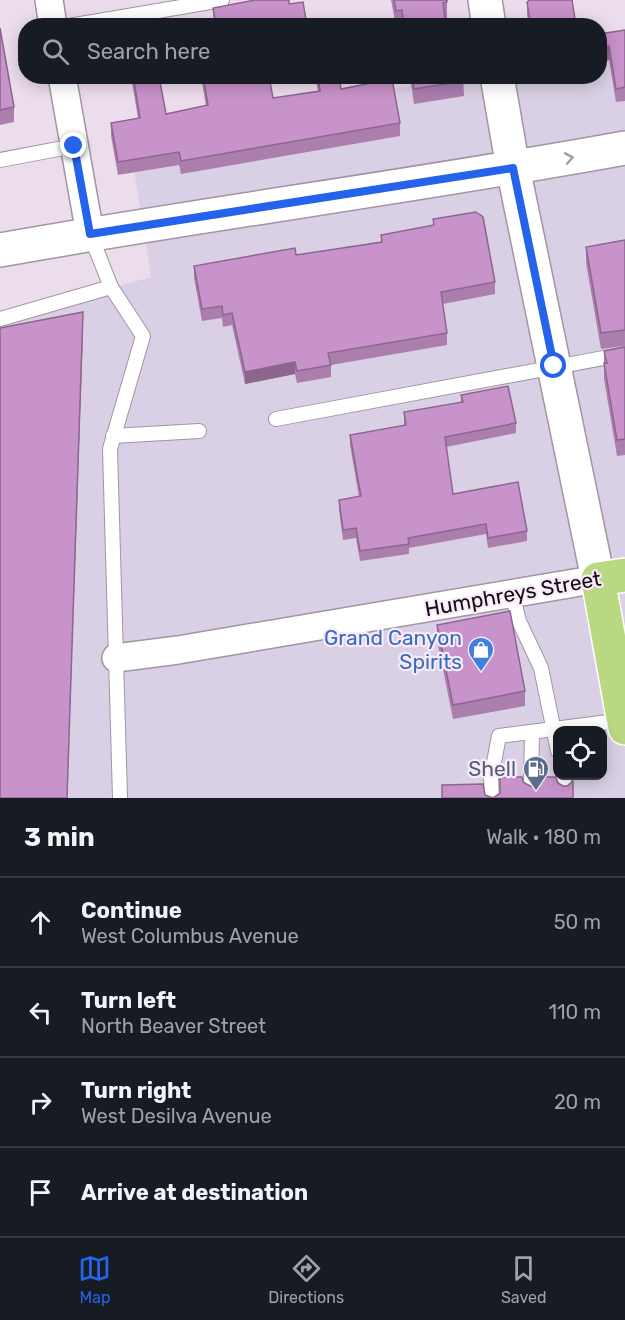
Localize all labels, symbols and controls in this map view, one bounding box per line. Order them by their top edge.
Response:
search box [18,18,607,84]
icon: search [39,35,72,68]
text: Search here [87,38,210,65]
route end [60,132,86,158]
one-way arrow [563,152,573,165]
route start [540,352,566,378]
street label: Humphreys Street [423,566,603,621]
place label: Grand Canyon Spirits [324,625,462,674]
shop icon: Grand Canyon Spirits [466,635,496,673]
map controls [553,726,607,780]
button: locate [553,726,607,780]
fuel station icon: Shell [521,754,551,792]
place label: Shell [468,756,516,781]
text: 3 min [24,822,95,853]
text: Walk · 180 m [486,825,601,849]
text: Continue [81,897,182,924]
icon: ahead [24,906,57,939]
text: 50 m [554,910,601,934]
text: West Columbus Avenue [81,924,299,948]
text: Turn left [81,987,176,1014]
icon: left [24,996,57,1029]
text: 110 m [549,1000,601,1024]
text: North Beaver Street [81,1014,266,1038]
text: Turn right [81,1077,191,1104]
icon: right [24,1086,57,1119]
text: 20 m [554,1090,601,1114]
text: West Desilva Avenue [81,1104,272,1128]
icon: arrive [24,1176,57,1209]
text: Arrive at destination [81,1179,308,1206]
tab: Map [78,1252,111,1307]
tab: Directions [268,1252,344,1307]
tab: Saved [501,1252,547,1307]

